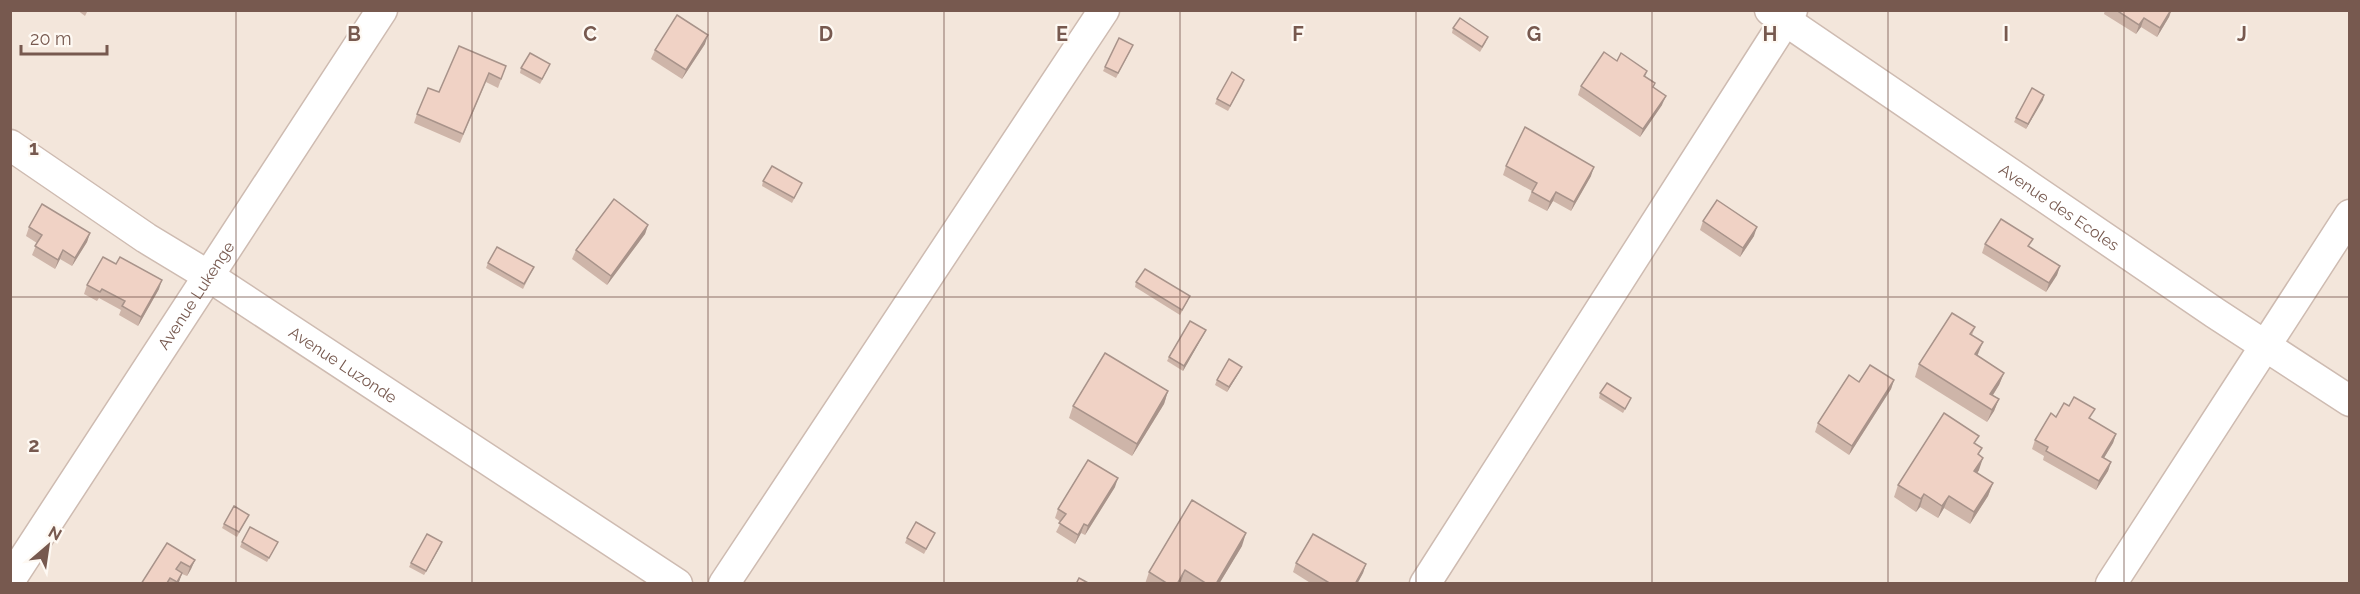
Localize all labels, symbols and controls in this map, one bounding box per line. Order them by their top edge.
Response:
scale bar [21,18,106,56]
text: B [347,22,361,46]
text: C [583,22,597,46]
text: D [819,22,833,46]
text: E [1056,22,1068,46]
text: F [1292,22,1304,46]
text: G [1527,22,1541,46]
text: H [1763,22,1777,46]
text: I [2003,22,2009,46]
text: J [2237,22,2247,46]
text: 20 m [30,28,72,49]
text: 1 [29,136,39,160]
street label: Avenue des Ecoles [1996,160,2123,255]
street label: Avenue Lukenge [154,238,238,353]
street label: Avenue Luzonde [285,323,400,407]
text: 2 [28,433,40,457]
north arrow [18,516,78,576]
text: N [45,522,65,545]

